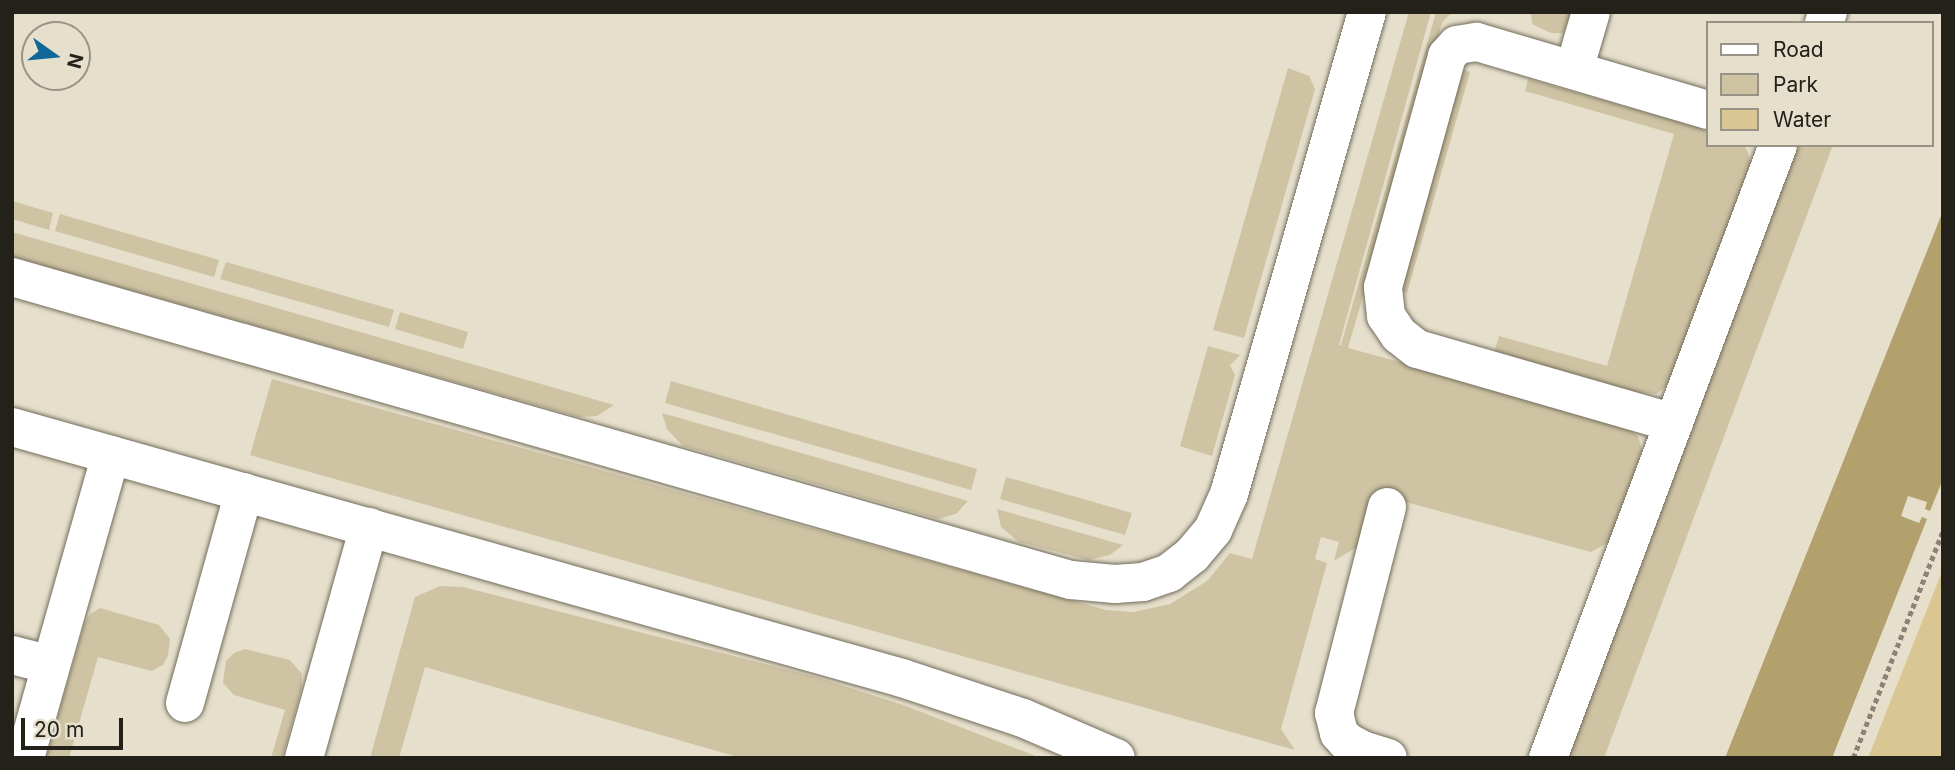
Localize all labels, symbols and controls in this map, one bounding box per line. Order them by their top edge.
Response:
north arrow [21,21,91,91]
legend [1706,21,1934,147]
text: Road [1773,37,1824,62]
text: N [62,51,88,71]
text: Park [1773,72,1818,97]
text: Water [1773,107,1831,132]
scale bar [24,704,126,748]
text: 20 m [34,717,84,742]

